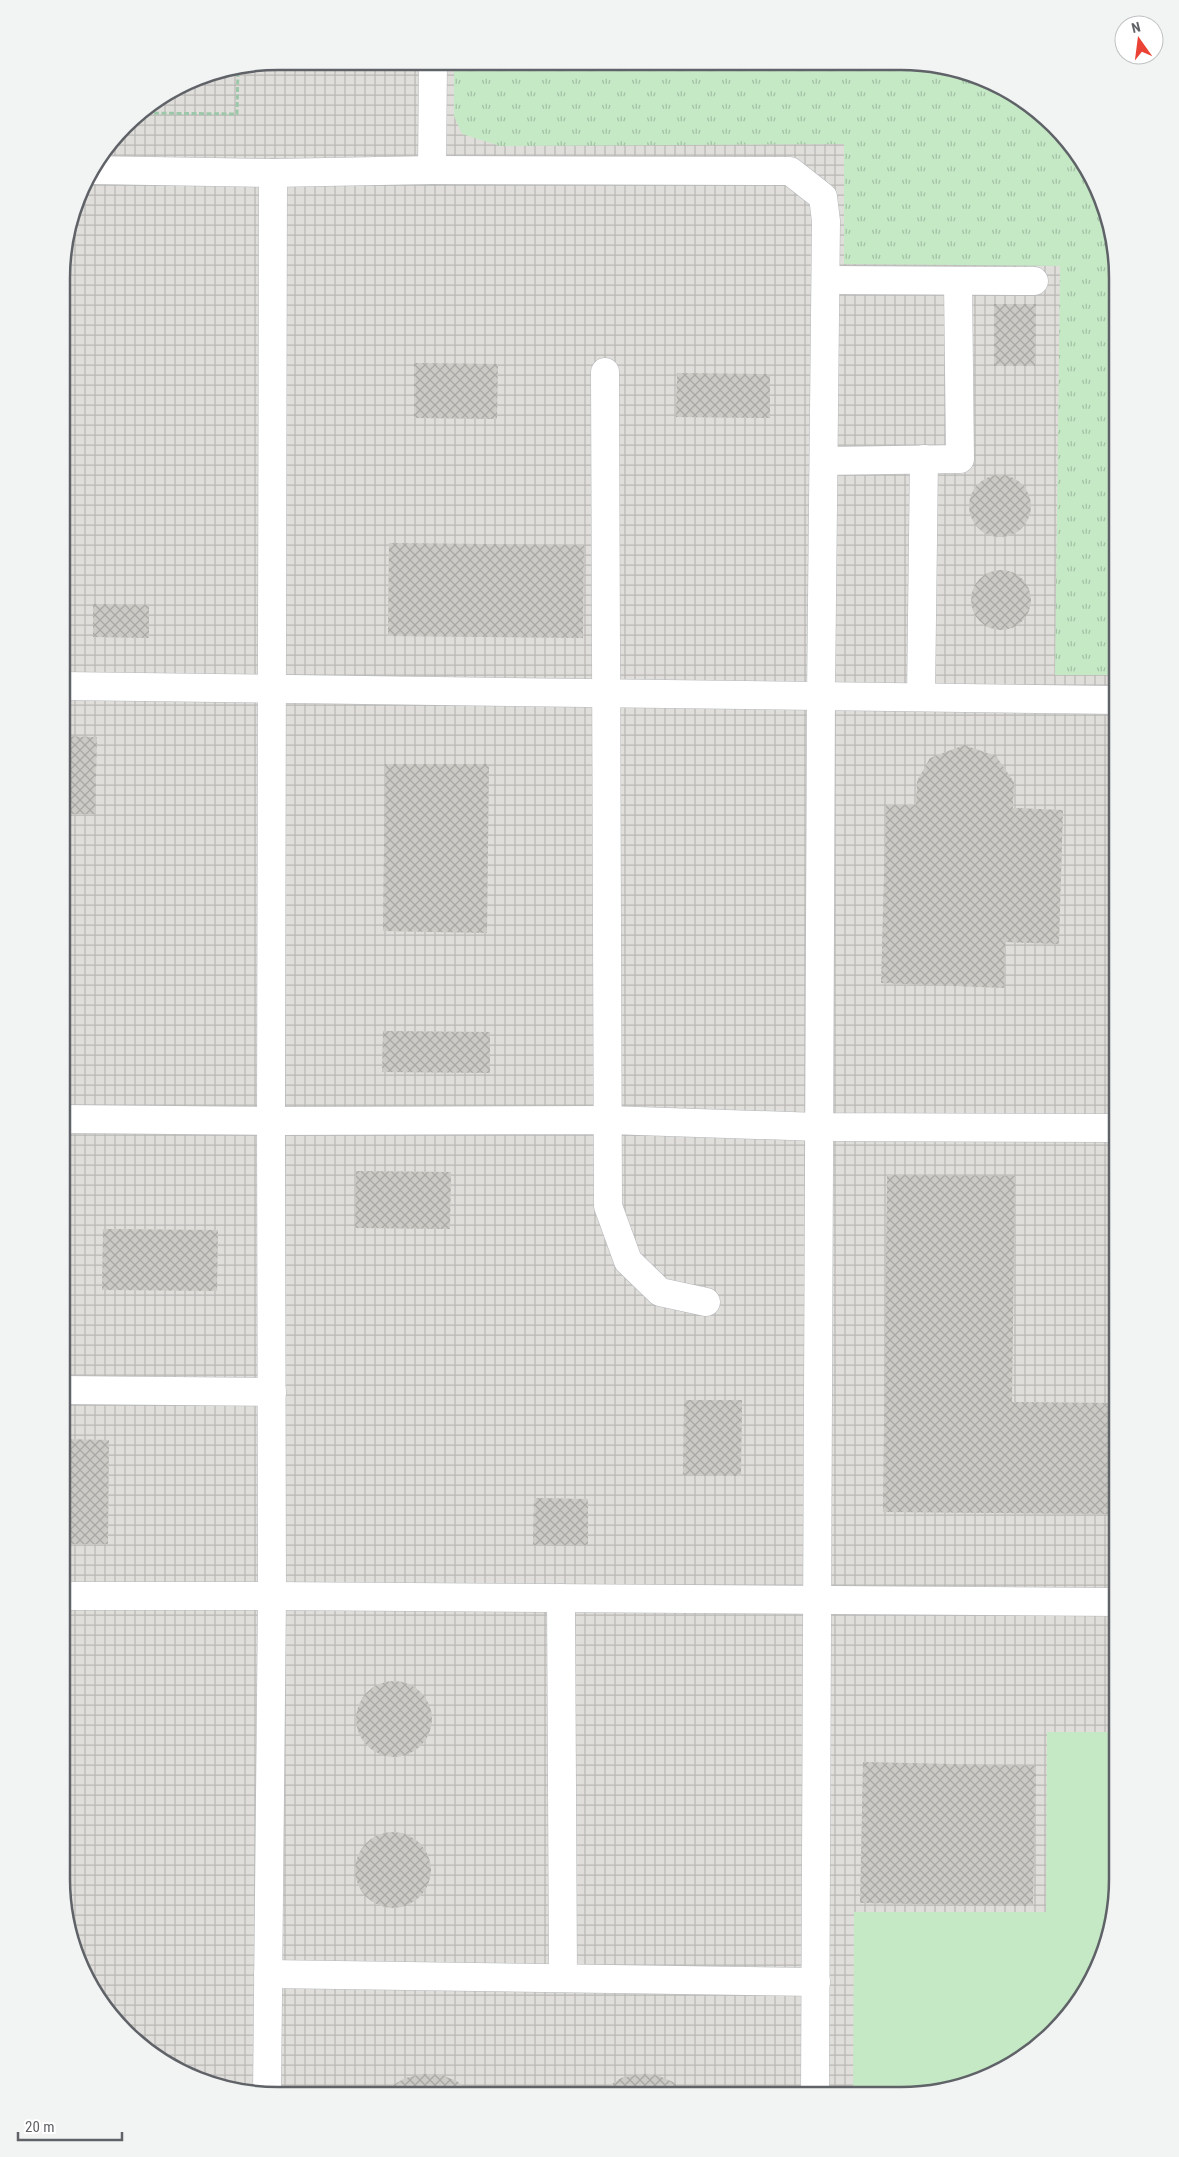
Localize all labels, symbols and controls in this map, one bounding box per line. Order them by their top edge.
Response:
north arrow [1114,15,1164,65]
text: N [1130,19,1142,36]
scale bar [18,2110,121,2142]
text: 20 m [25,2118,55,2136]

